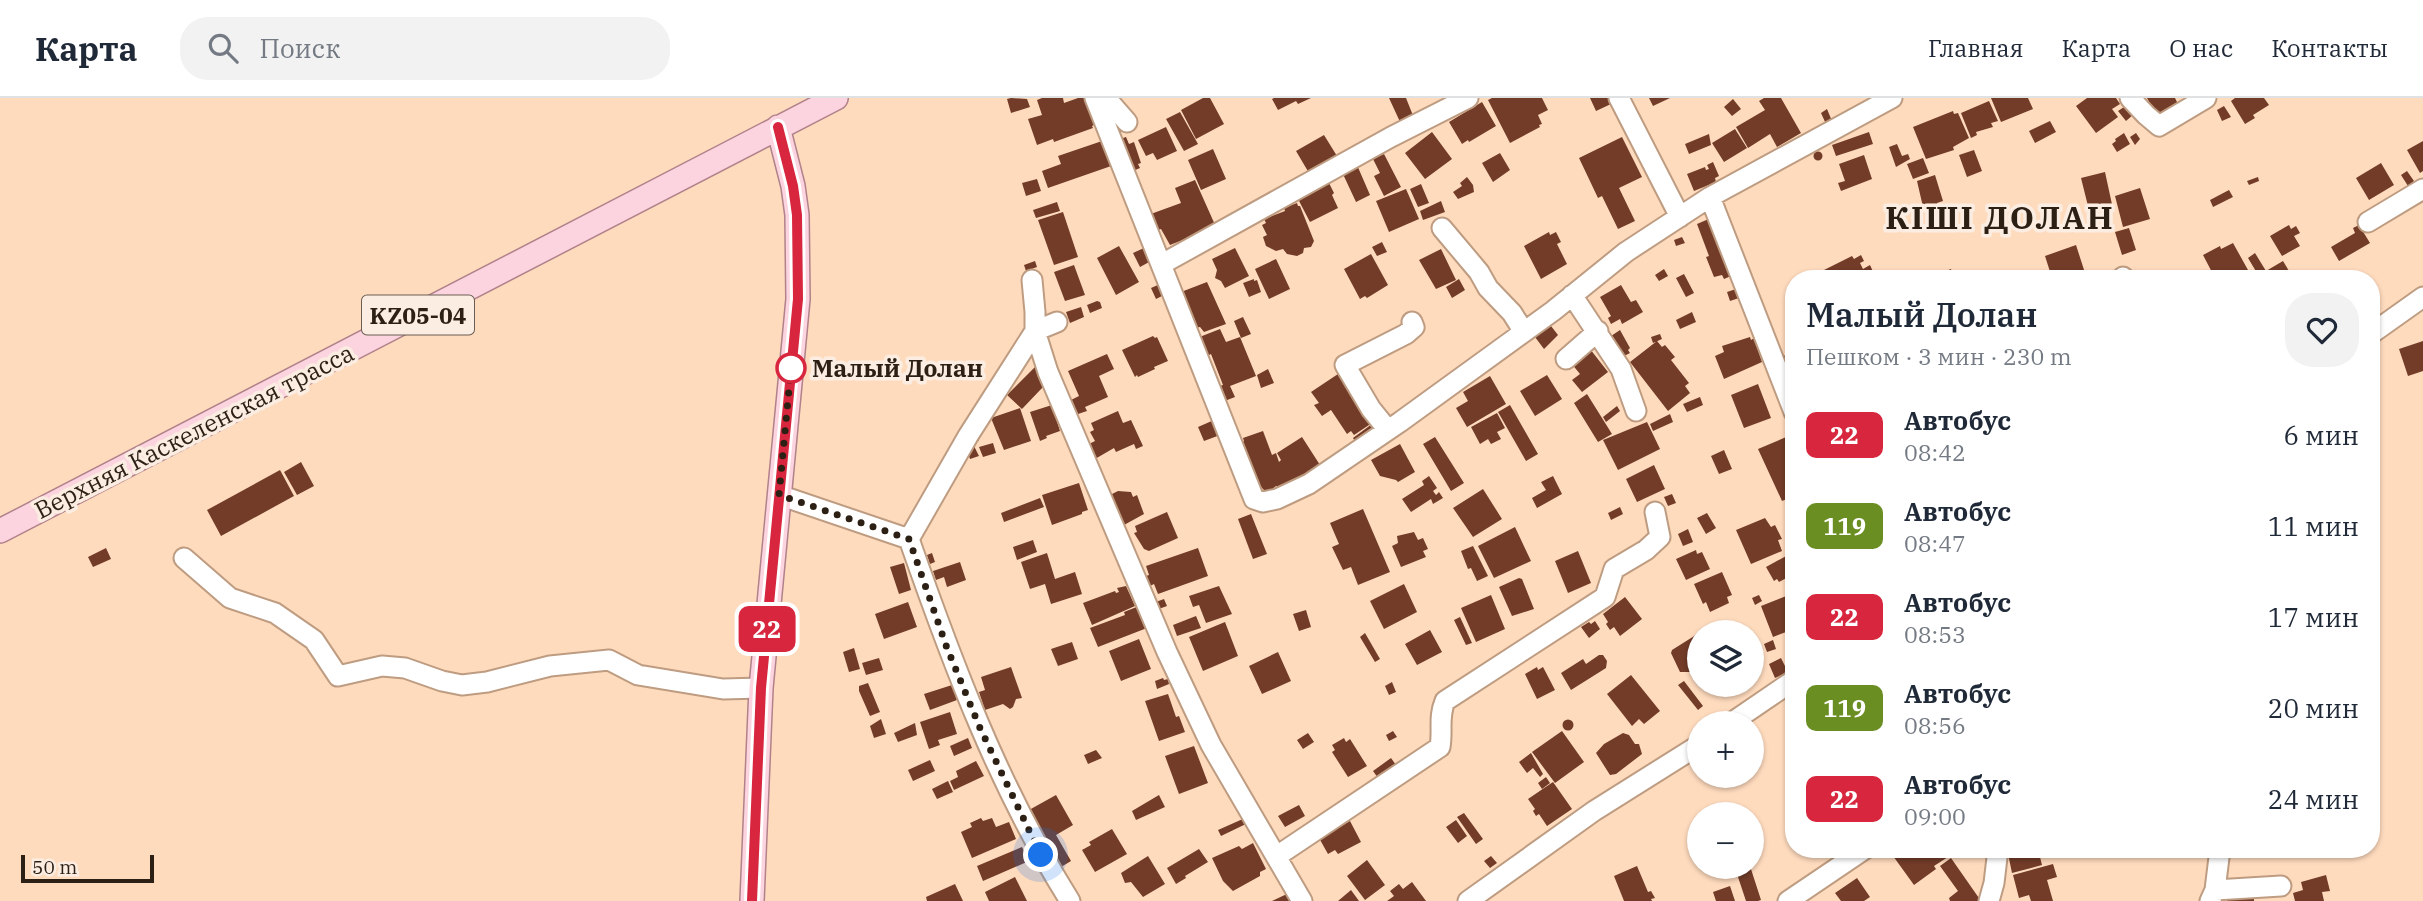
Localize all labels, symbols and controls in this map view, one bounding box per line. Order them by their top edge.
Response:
search box [180,17,670,80]
text: Карта [35,27,138,70]
icon: search [204,29,242,67]
text: Поиск [260,31,340,65]
text: Главная [1928,32,2024,64]
text: Карта [2062,32,2131,64]
text: О нас [2169,32,2233,64]
text: Контакты [2271,32,2388,64]
district label: КІШІ ДОЛАН [1885,196,2115,238]
text: Малый Долан [1806,293,2037,336]
button: heart [2285,293,2359,367]
road number: KZ05-04 [362,296,474,334]
street label: Верхняя Каскеленская трасса [29,336,359,526]
text: Пешком · 3 мин · 230 m [1806,341,2072,371]
place label: Малый Долан [812,352,983,384]
marker: Малый Долан [776,353,806,383]
text: Автобус [1904,403,2011,437]
text: 6 мин [2283,418,2359,452]
text: 22 [1830,419,1859,451]
text: 08:42 [1904,437,1966,467]
text: Автобус [1904,494,2011,528]
text: 11 мин [2268,509,2359,543]
text: 119 [1823,510,1866,542]
text: 08:47 [1904,528,1966,558]
text: Автобус [1904,585,2011,619]
text: 17 мин [2268,600,2359,634]
text: 22 [1830,601,1859,633]
line badge: 22 [736,606,798,652]
text: 22 [753,613,781,645]
text: 08:53 [1904,619,1966,649]
map controls [1687,620,1764,879]
button: layers [1687,620,1764,697]
text: Автобус [1904,676,2011,710]
text: 20 мин [2268,691,2359,725]
text: 119 [1823,692,1866,724]
text: 08:56 [1904,710,1966,740]
button: + [1687,711,1764,788]
text: Автобус [1904,767,2011,801]
text: 24 мин [2268,782,2359,816]
text: 22 [1830,783,1859,815]
text: 09:00 [1904,801,1966,831]
button: − [1687,802,1764,879]
your location [1023,837,1058,872]
scale bar [21,852,154,884]
text: 50 m [32,855,77,879]

